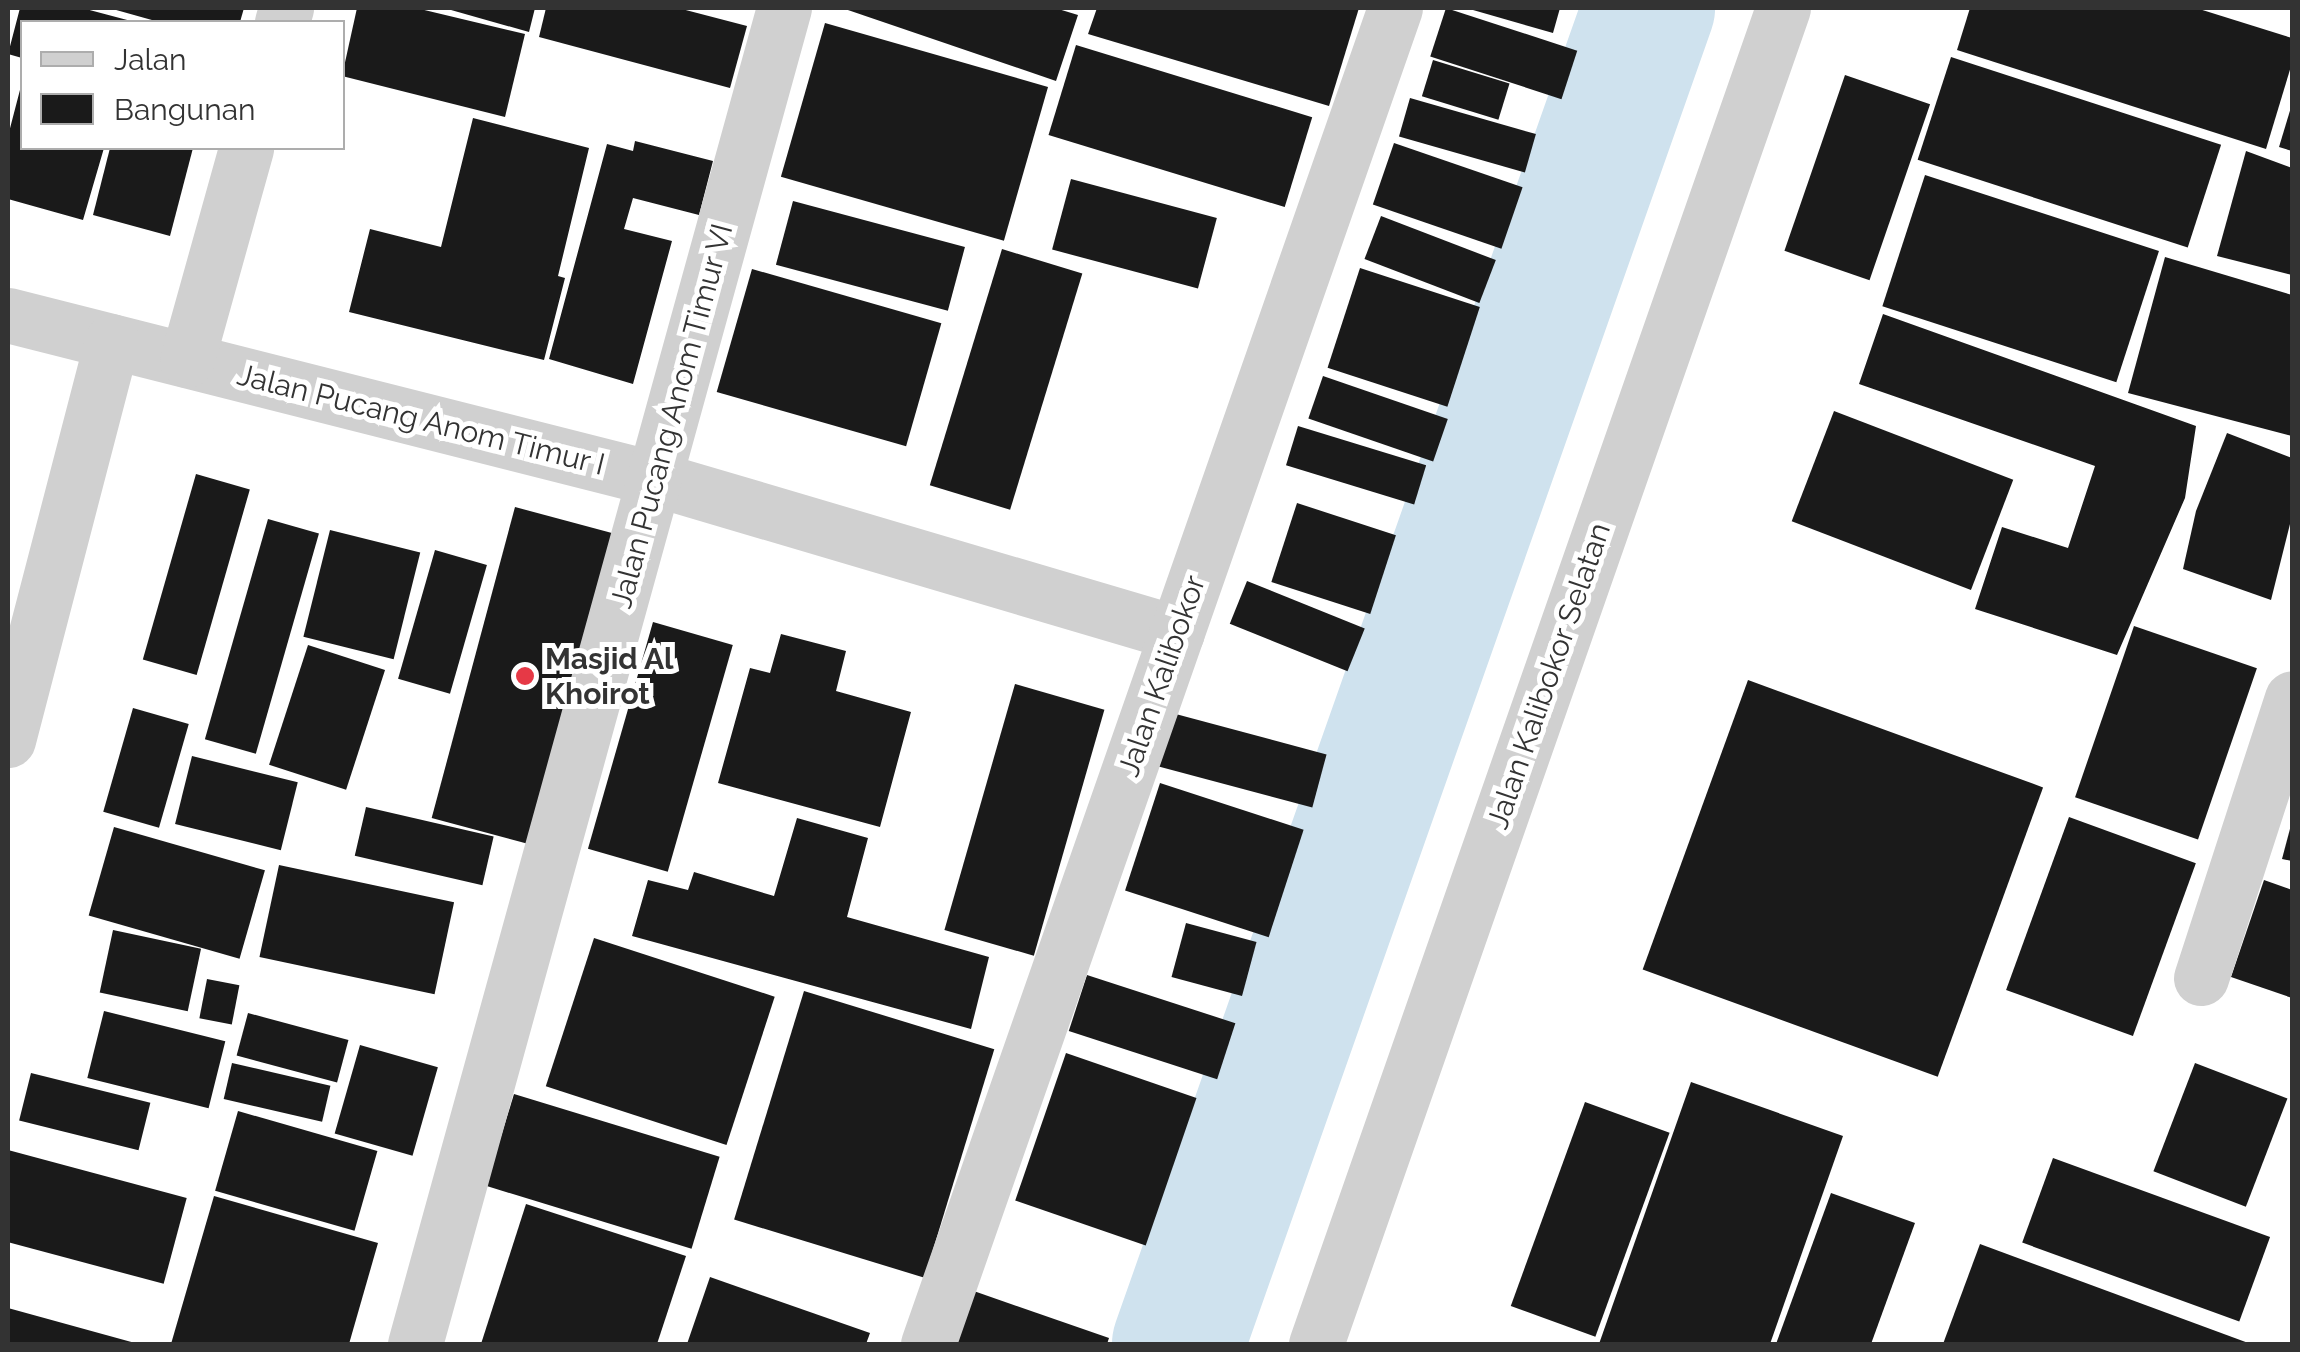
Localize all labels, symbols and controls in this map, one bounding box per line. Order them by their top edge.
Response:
legend [20,20,345,150]
text: Jalan [114,42,187,77]
text: Bangunan [114,92,256,127]
street label: Jalan Pucang Anom Timur VI [603,218,741,614]
street label: Jalan Pucang Anom Timur I [232,357,610,483]
street label: Jalan Kalibokor Selatan [1480,518,1618,834]
street label: Jalan Kalibokor [1111,571,1213,781]
place label: Masjid Al Khoirot [545,641,674,712]
marker: Masjid Al Khoirot [514,665,536,687]

